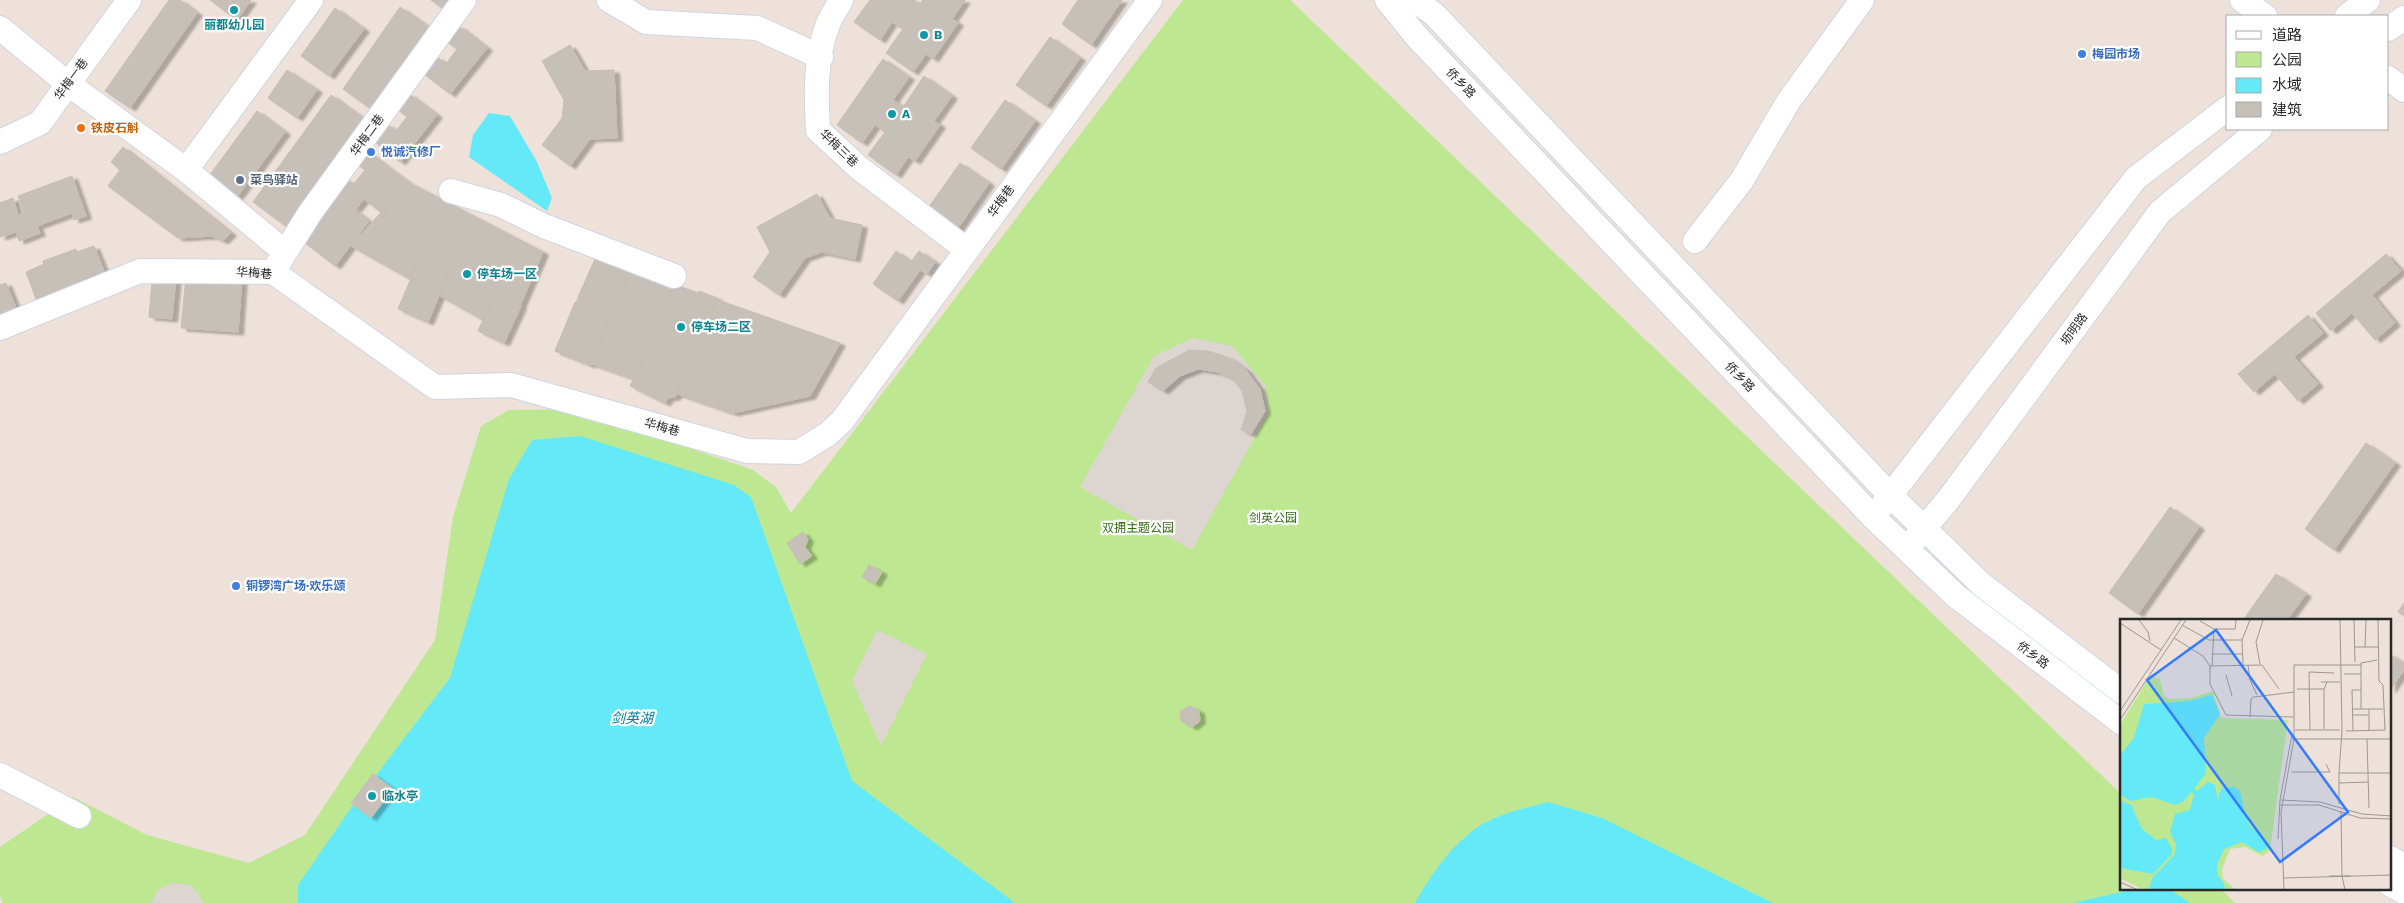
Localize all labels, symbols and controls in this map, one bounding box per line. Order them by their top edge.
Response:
marker: 丽都幼儿园 [228,4,240,16]
legend [2226,15,2389,130]
place label: 丽都幼儿园 [204,18,264,32]
text: 道路 [2272,26,2302,44]
place label: B [934,28,942,42]
marker: B [918,29,930,41]
place label: 梅园市场 [2092,47,2140,61]
marker: 梅园市场 [2076,48,2088,60]
text: 公园 [2272,51,2302,69]
street label: 华梅一巷 [51,55,91,103]
street label: 侨乡路 [1443,65,1479,101]
text: 水域 [2272,76,2302,94]
text: 建筑 [2272,101,2302,119]
place label: A [902,107,911,121]
marker: A [886,108,898,120]
street label: 华梅二巷 [347,111,387,159]
place label: 铁皮石斛 [91,121,139,135]
marker: 铁皮石斛 [75,122,87,134]
street label: 华梅三巷 [817,126,861,170]
place label: 悦诚汽修厂 [381,145,441,159]
marker: 悦诚汽修厂 [365,146,377,158]
place label: 菜鸟驿站 [250,173,298,187]
marker: 菜鸟驿站 [234,174,246,186]
street label: 华梅巷 [985,182,1017,220]
street label: 华梅巷 [236,265,272,281]
place label: 停车场一区 [477,267,537,281]
marker: 停车场一区 [461,268,473,280]
street label: 坜明路 [2058,310,2090,348]
place label: 停车场二区 [691,320,751,334]
marker: 停车场二区 [675,321,687,333]
street label: 侨乡路 [1722,359,1758,395]
street label: 华梅巷 [643,415,681,439]
park label: 剑英公园 [1249,511,1297,525]
park label: 双拥主题公园 [1102,521,1174,535]
place label: 铜锣湾广场·欢乐颂 [246,579,345,593]
marker: 铜锣湾广场·欢乐颂 [230,580,242,592]
inset map [2120,619,2392,890]
street label: 侨乡路 [2014,639,2052,671]
water label: 剑英湖 [611,710,655,726]
place label: 临水亭 [382,789,418,803]
marker: 临水亭 [366,790,378,802]

